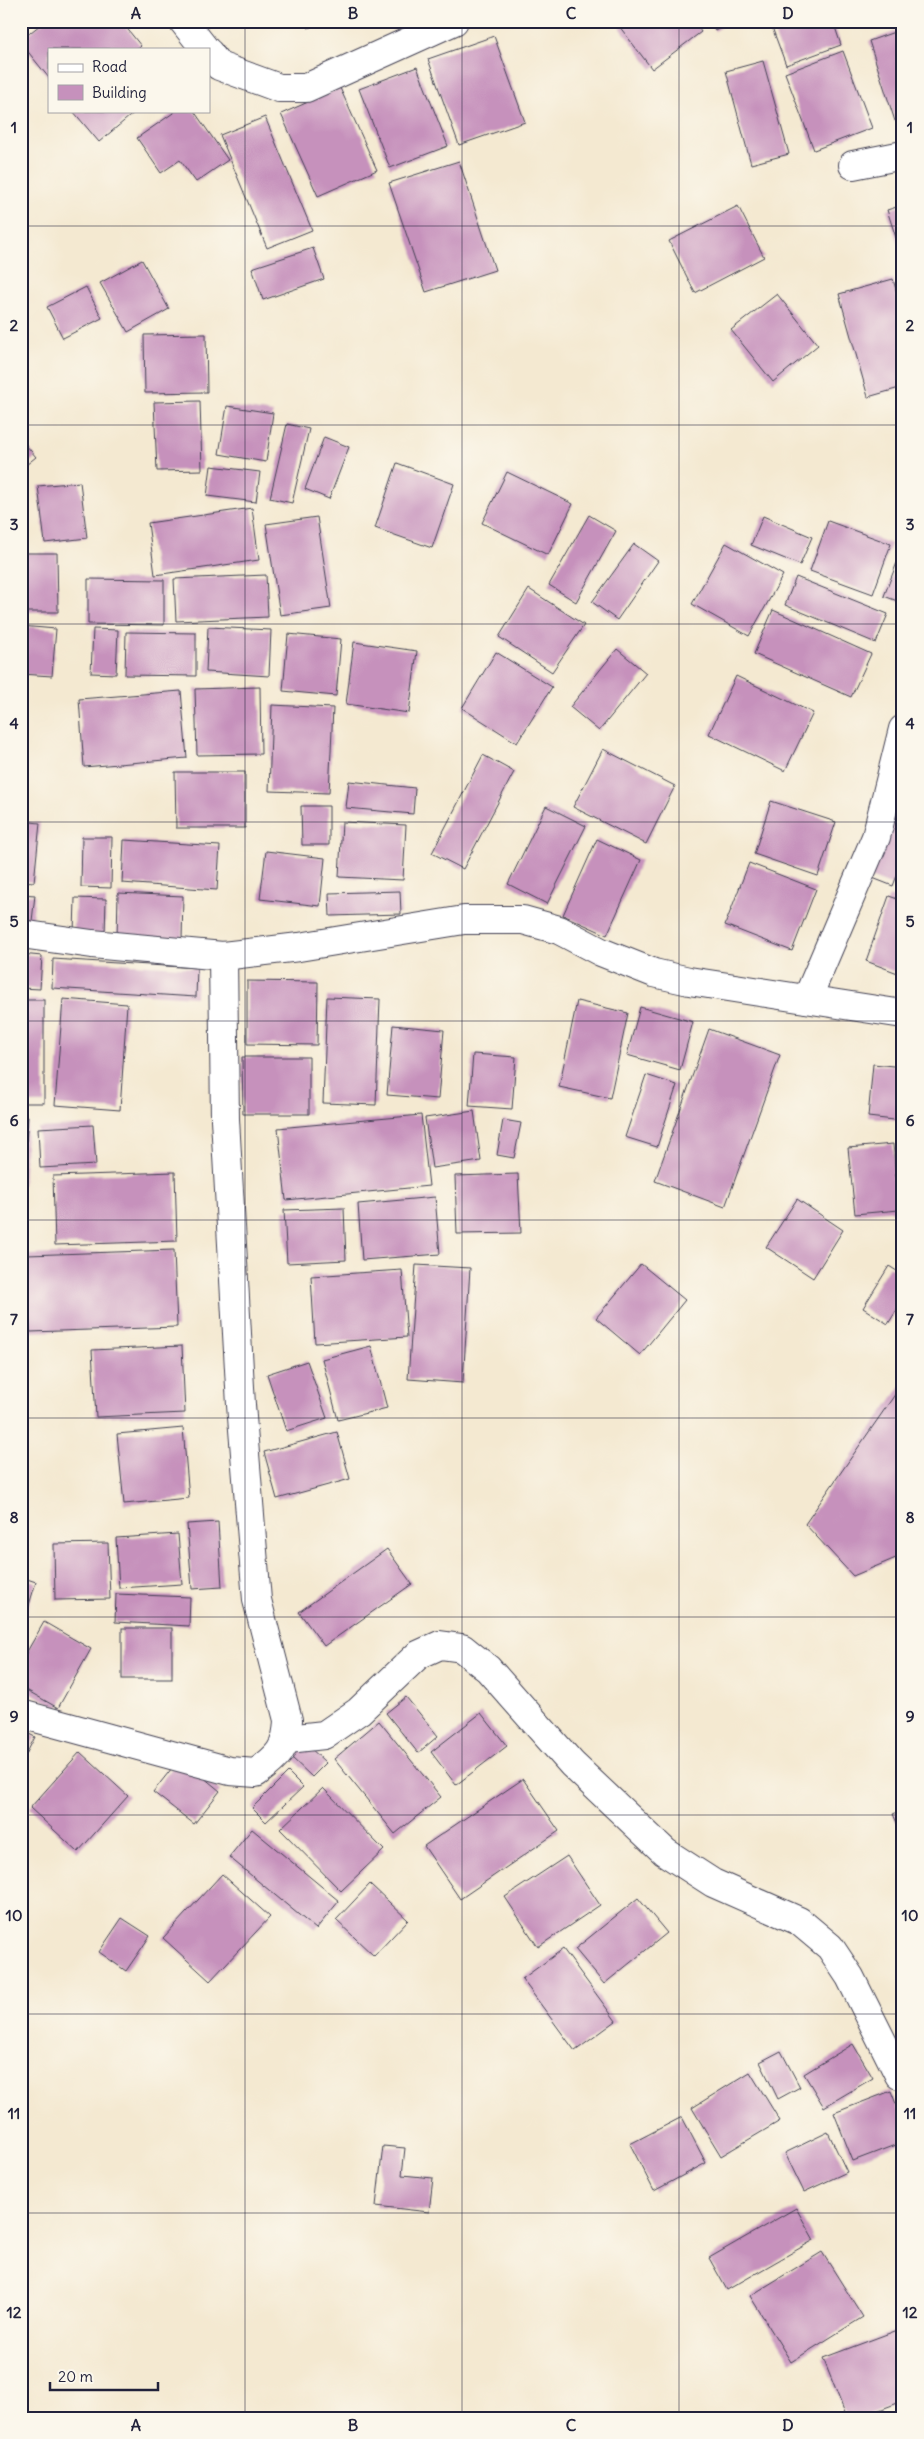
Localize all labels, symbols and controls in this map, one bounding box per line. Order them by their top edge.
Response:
text: A [131,3,141,23]
text: B [348,3,359,23]
text: C [566,3,577,23]
text: D [782,3,794,23]
legend [48,48,210,112]
text: Road [92,57,127,76]
text: Building [92,83,147,102]
text: 1 [11,117,17,137]
text: 1 [907,117,913,137]
text: 2 [10,315,19,335]
text: 2 [906,315,915,335]
text: 3 [9,514,19,534]
text: 3 [905,514,915,534]
text: 4 [9,713,19,733]
text: 4 [905,713,915,733]
text: 5 [9,911,19,931]
text: 5 [905,911,915,931]
text: 6 [9,1110,19,1130]
text: 6 [905,1110,915,1130]
text: 7 [10,1309,18,1329]
text: 7 [906,1309,914,1329]
text: 8 [9,1507,19,1527]
text: 8 [905,1507,915,1527]
text: 9 [9,1706,19,1726]
text: 9 [905,1706,915,1726]
text: 10 [6,1905,22,1925]
text: 10 [902,1905,918,1925]
text: 11 [8,2103,20,2123]
text: 11 [904,2103,916,2123]
text: 12 [6,2302,22,2322]
text: 12 [902,2302,918,2322]
scale bar [50,2359,158,2391]
text: 20 m [58,2367,93,2386]
text: A [131,2415,141,2435]
text: B [348,2415,359,2435]
text: C [566,2415,577,2435]
text: D [782,2415,794,2435]

